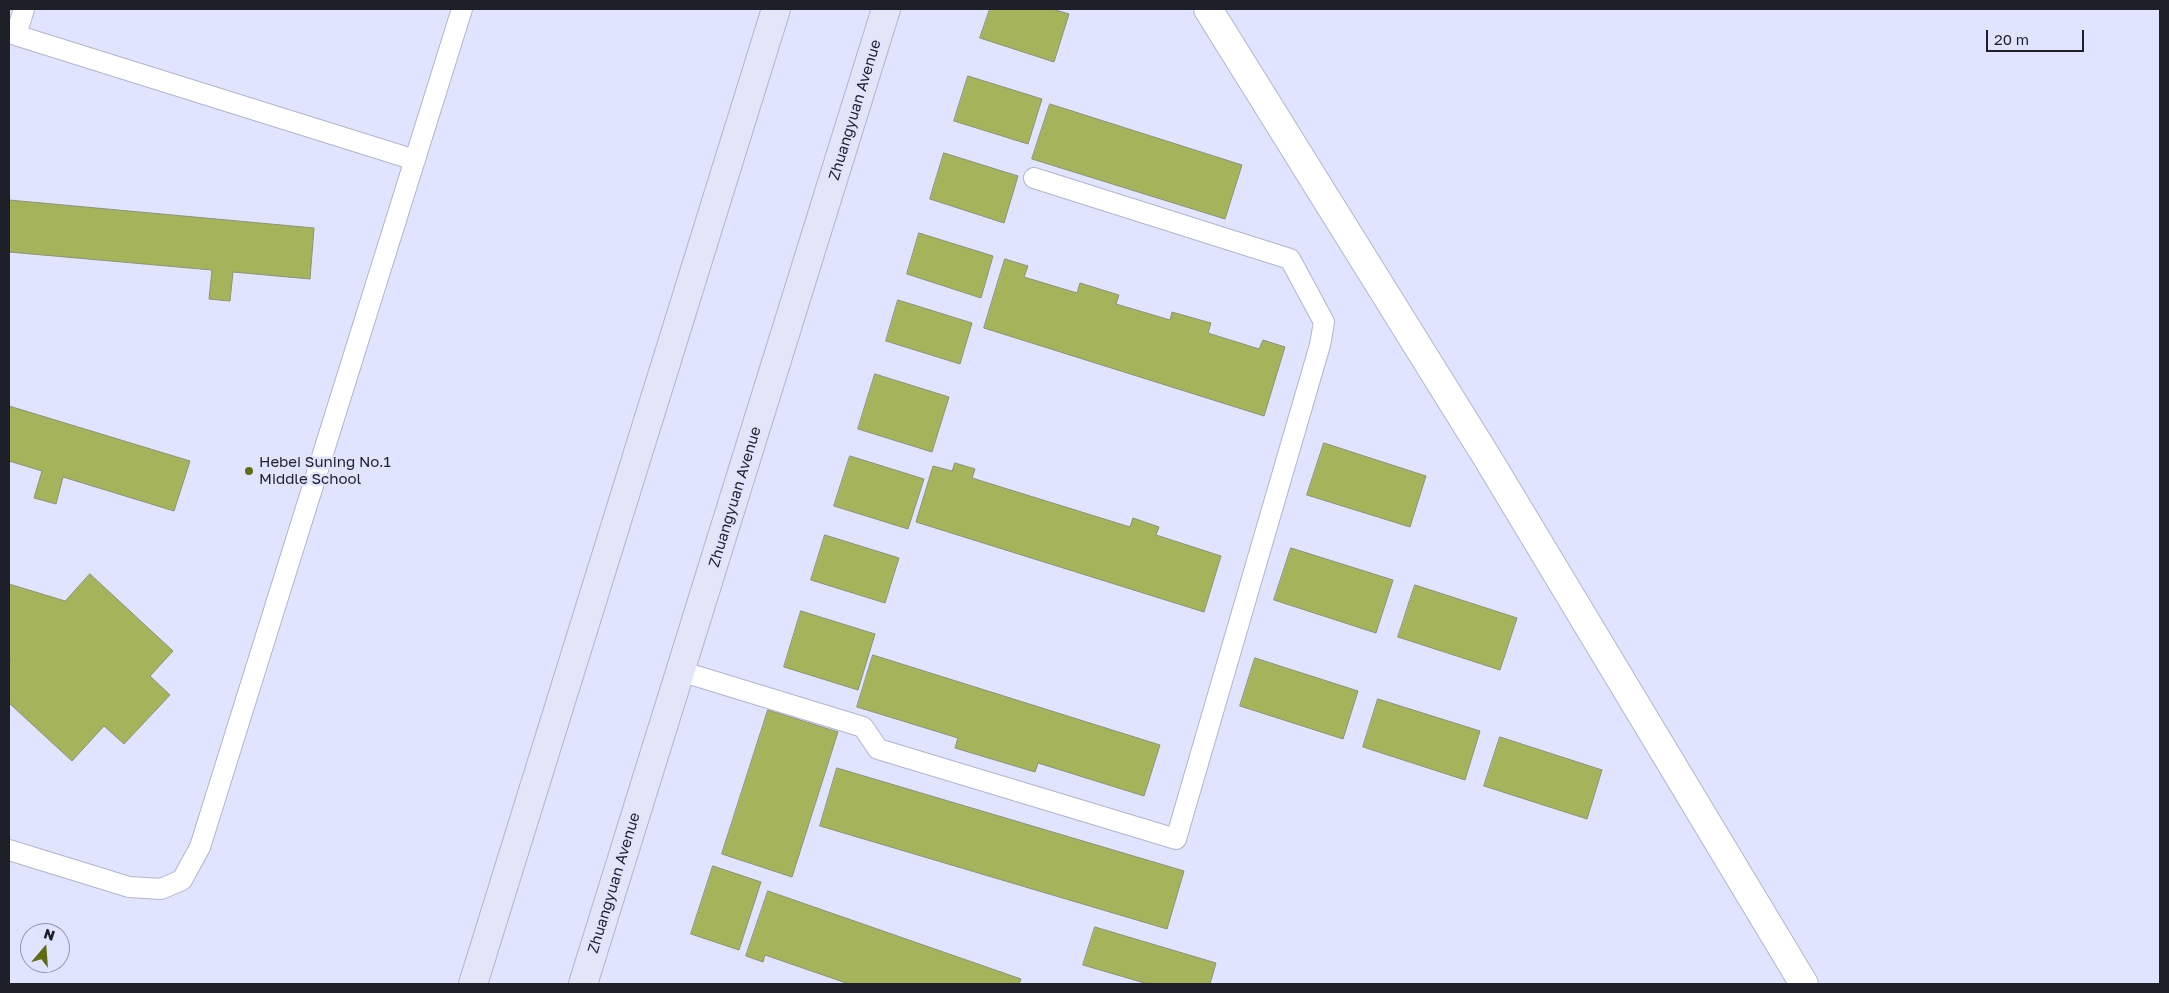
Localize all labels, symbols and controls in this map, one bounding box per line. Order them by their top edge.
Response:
scale bar [1989,20,2086,52]
text: 20 m [1994,30,2029,48]
street label: Zhuangyuan Avenue [825,38,885,182]
street label: Zhuangyuan Avenue [705,425,765,569]
place label: Hebei Suning No.1 Middle School [259,453,391,488]
marker: Hebei Suning No.1 Middle School [243,465,255,477]
street label: Zhuangyuan Avenue [584,811,644,955]
north arrow [20,923,70,973]
text: N [42,924,57,944]

